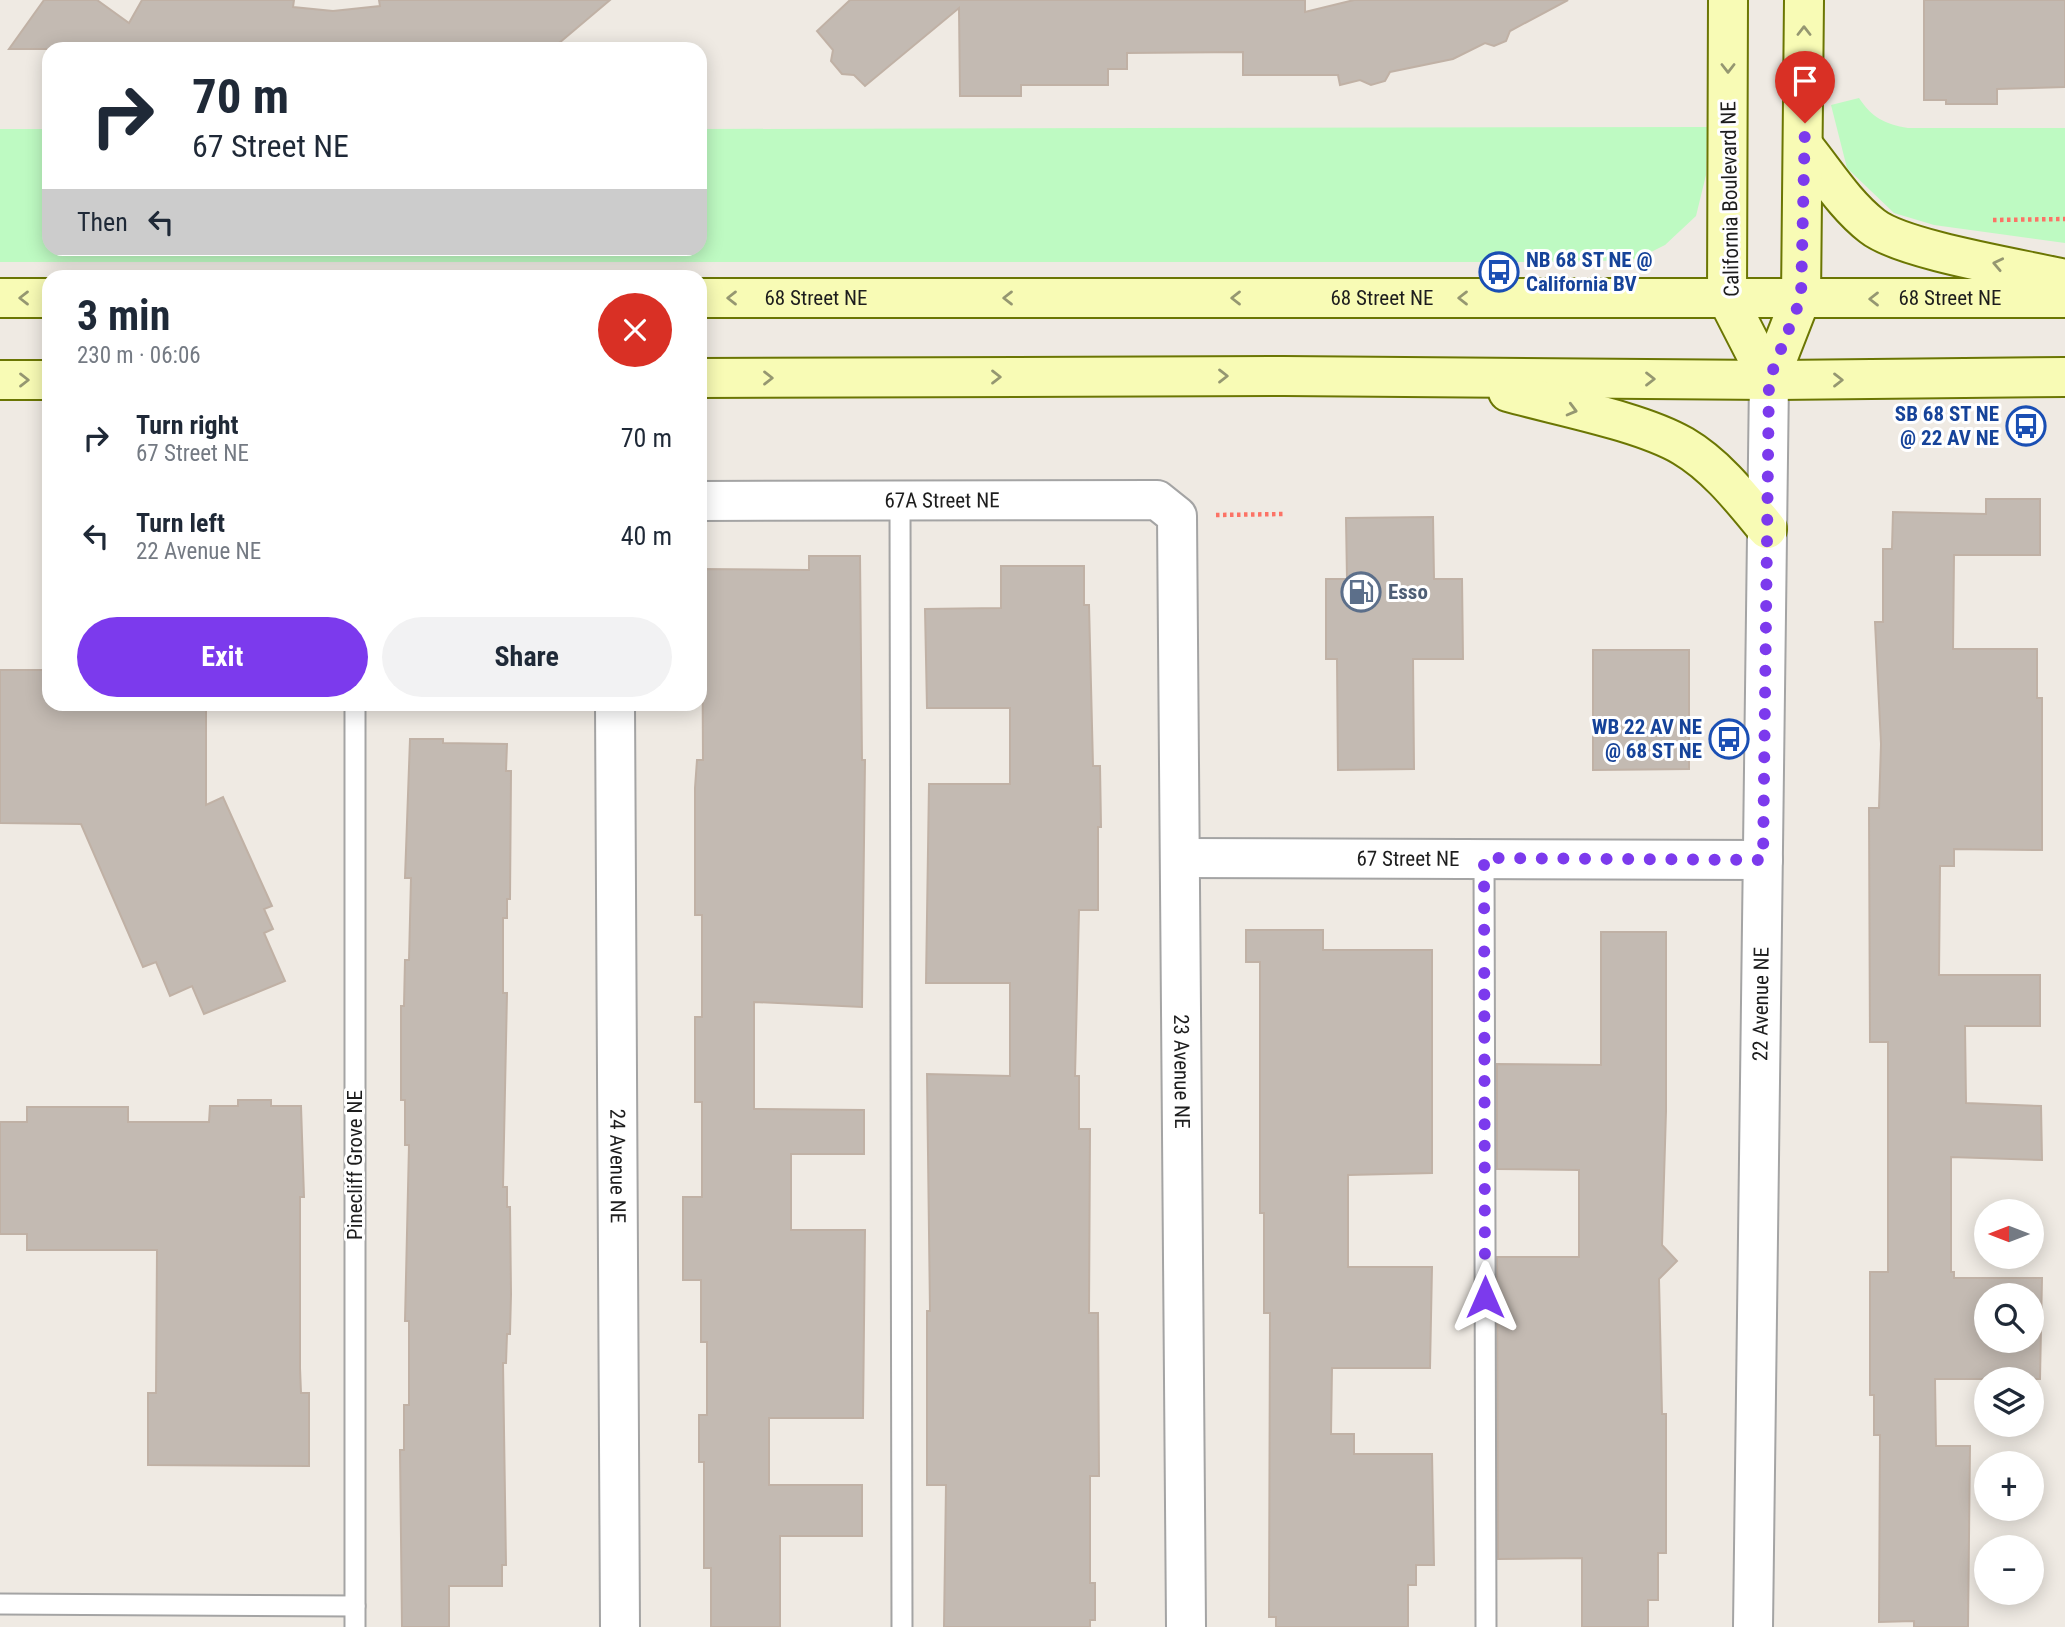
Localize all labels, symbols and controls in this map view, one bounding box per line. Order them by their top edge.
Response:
one-way arrow [1796,25,1812,35]
pin [1775,51,1835,123]
icon: arrive [1786,62,1824,100]
one-way arrow [1720,63,1736,74]
text: 70 m [192,68,289,125]
icon: right [77,70,168,161]
street label: California Boulevard NE [1716,101,1744,297]
text: 67 Street NE [192,127,349,165]
icon: left [142,203,180,241]
text: Then [77,207,128,237]
place label: NB 68 ST NE @ California BV [1526,248,1653,296]
bus stop icon: NB 68 ST NE @ California BV [1478,251,1520,293]
one-way arrow [1992,258,2004,272]
street label: 68 Street NE [764,286,868,310]
street label: 68 Street NE [1330,286,1434,310]
street label: 68 Street NE [1898,286,2002,310]
one-way arrow [19,290,29,306]
one-way arrow [726,290,736,306]
one-way arrow [1002,290,1013,306]
one-way arrow [1230,290,1240,306]
one-way arrow [1457,290,1468,306]
text: 3 min [77,291,170,340]
one-way arrow [1869,292,1880,307]
button: close [598,293,672,367]
text: 230 m · 06:06 [77,342,201,369]
one-way arrow [1218,368,1229,384]
one-way arrow [991,369,1001,385]
one-way arrow [763,370,774,386]
one-way arrow [1645,371,1656,387]
one-way arrow [20,372,30,388]
one-way arrow [1833,372,1843,388]
one-way arrow [1566,402,1578,416]
place label: SB 68 ST NE @ 22 AV NE [1895,402,1999,450]
bus stop icon: SB 68 ST NE @ 22 AV NE [2005,405,2047,447]
text: Turn right [136,410,238,440]
icon: right [77,419,115,457]
text: 70 m [621,423,672,453]
text: 67 Street NE [136,440,249,467]
street label: 67A Street NE [884,488,1000,513]
text: Turn left [136,508,225,538]
icon: left [77,517,115,555]
text: 40 m [621,521,672,551]
text: 22 Avenue NE [136,538,261,565]
fuel station icon: Esso [1340,571,1382,613]
place label: Esso [1388,580,1428,604]
button: Exit [77,617,368,697]
button: Share [382,617,672,697]
place label: WB 22 AV NE @ 68 ST NE [1592,715,1702,763]
bus stop icon: WB 22 AV NE @ 68 ST NE [1708,718,1750,760]
street label: 67 Street NE [1356,847,1460,871]
street label: 22 Avenue NE [1748,947,1774,1061]
street label: 23 Avenue NE [1169,1014,1194,1129]
street label: Pinecliff Grove NE [343,1090,367,1240]
street label: 24 Avenue NE [605,1109,630,1223]
north arrow [1974,1199,2044,1269]
map controls [1974,1199,2044,1605]
position arrow [1448,1260,1522,1334]
button: search [1974,1283,2044,1353]
button: layers [1974,1367,2044,1437]
button: + [1974,1451,2044,1521]
button: − [1974,1535,2044,1605]

